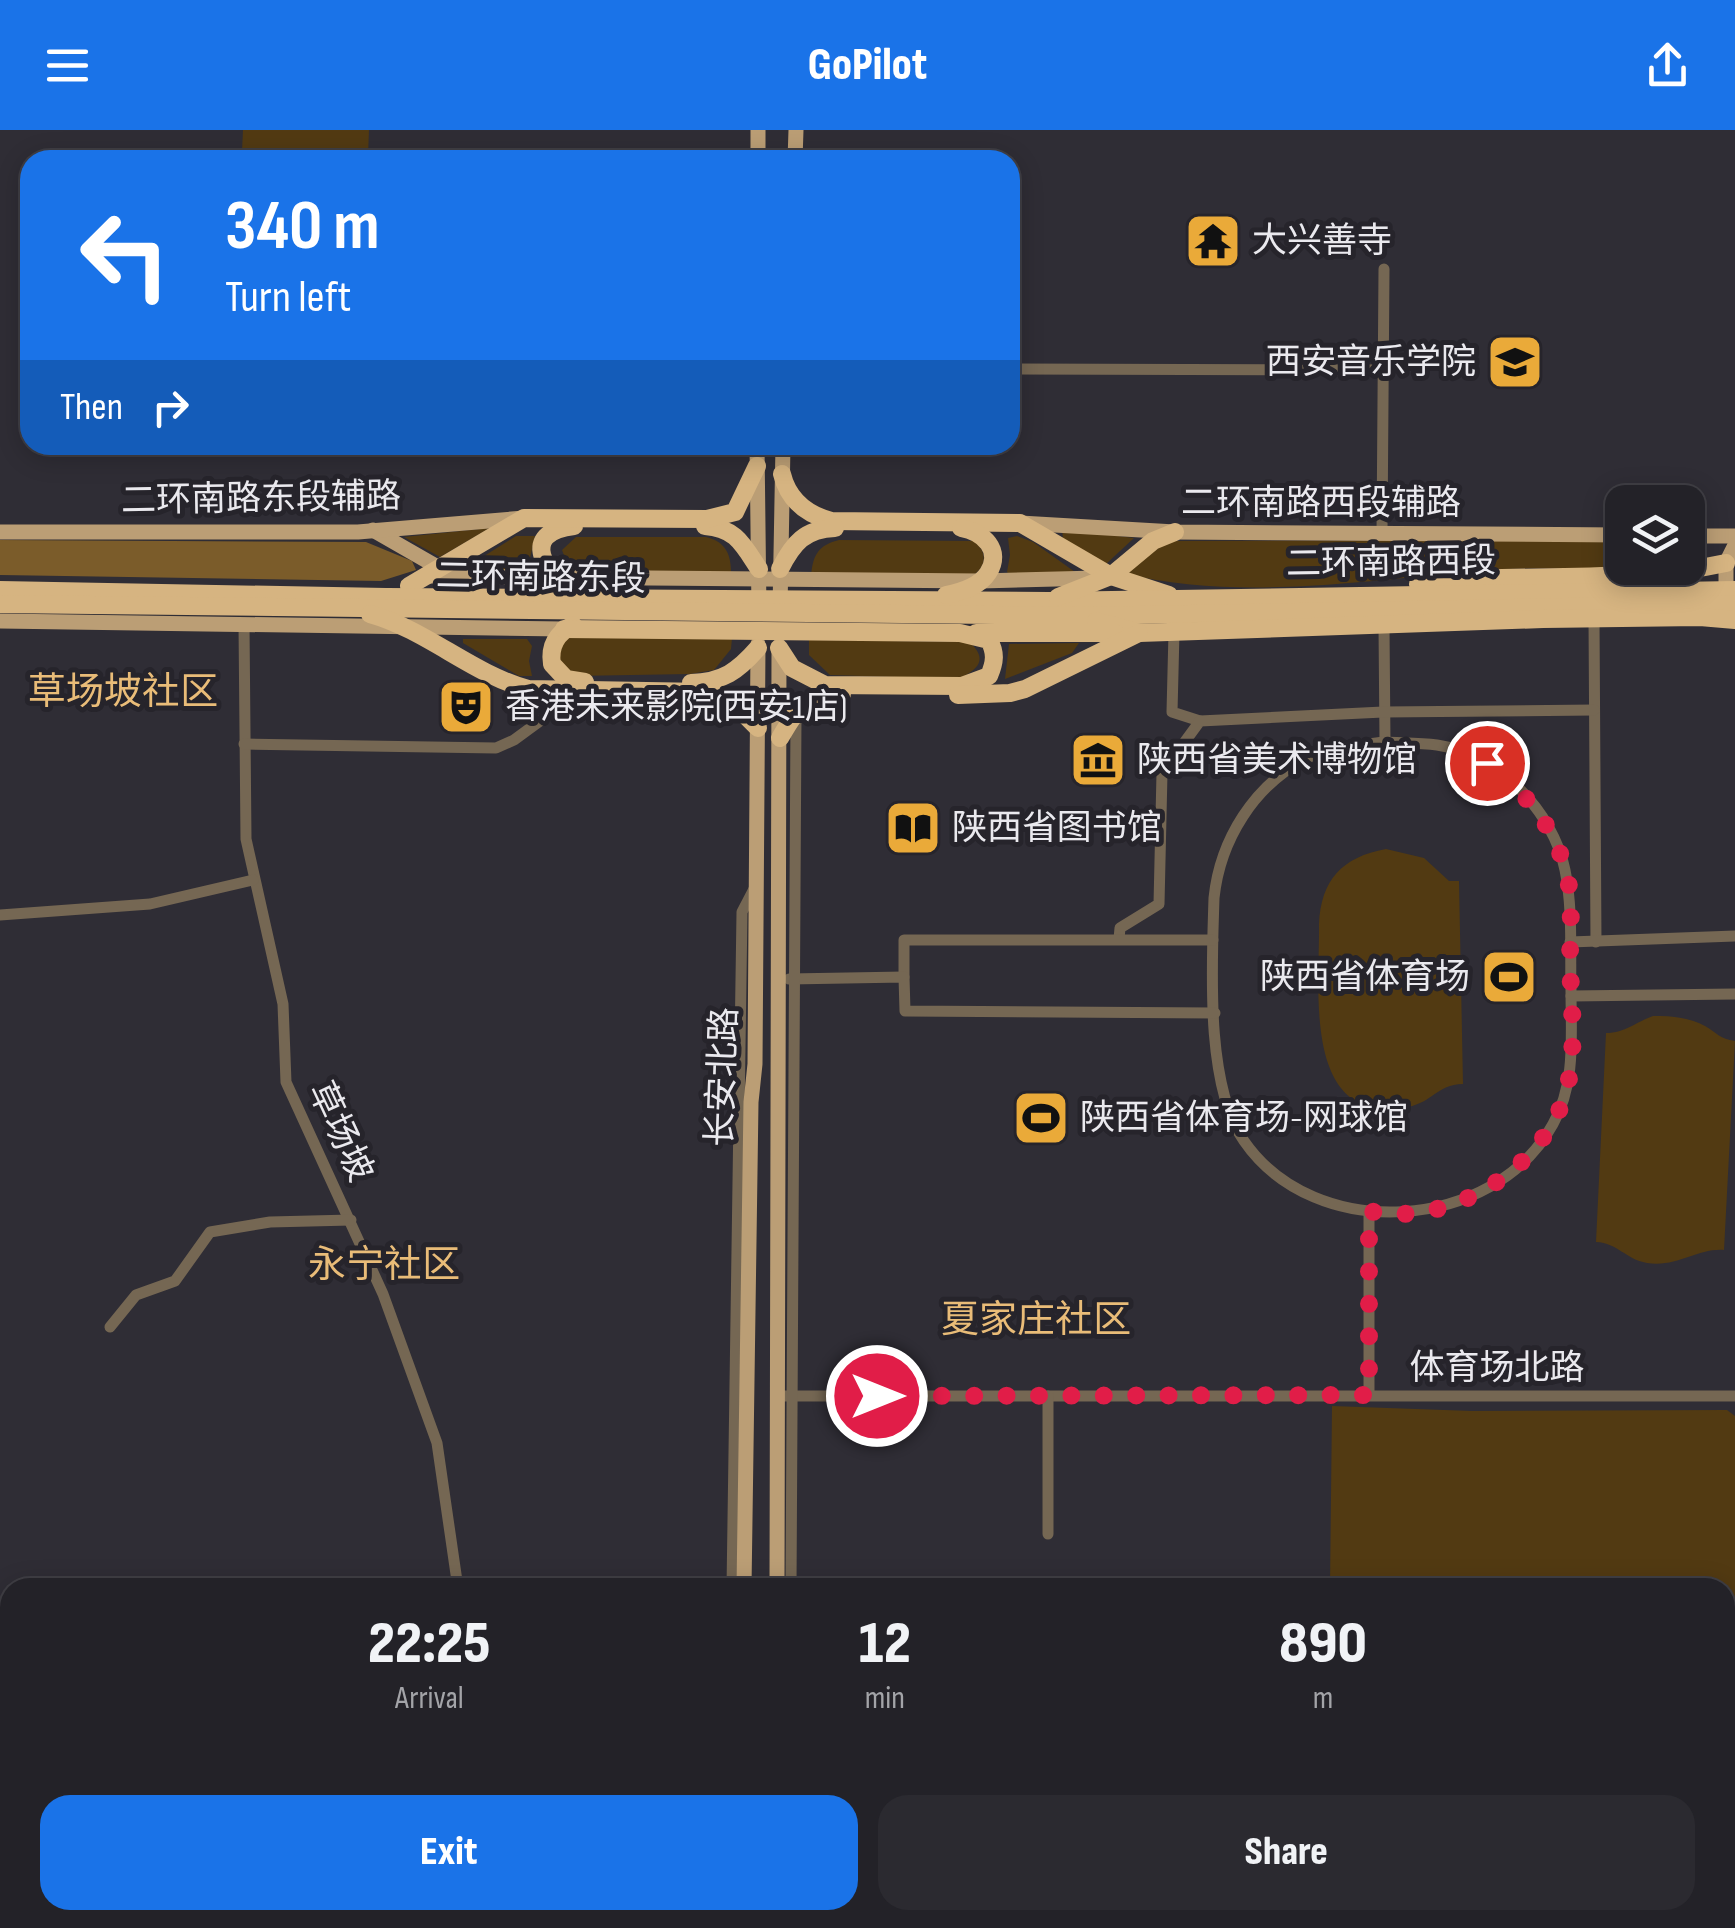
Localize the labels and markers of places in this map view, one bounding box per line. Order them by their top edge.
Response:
temple icon: 大兴善寺 [1183,211,1243,271]
place label: 大兴善寺 [1252,220,1392,263]
school or university icon: 西安音乐学院 [1485,332,1545,392]
place label: 西安音乐学院 [1266,341,1476,384]
theatre icon: 香港未来影院(西安1店) [436,677,496,737]
place label: 香港未来影院(西安1店) [505,686,847,729]
pin [1445,721,1530,806]
museum icon: 陕西省美术博物馆 [1068,730,1128,790]
place label: 陕西省美术博物馆 [1137,739,1417,782]
library icon: 陕西省图书馆 [883,798,943,858]
place label: 陕西省图书馆 [952,807,1162,850]
sports icon: 陕西省体育场 [1479,947,1539,1007]
place label: 陕西省体育场 [1260,956,1470,999]
sports icon: 陕西省体育场-网球馆 [1011,1088,1071,1148]
place label: 陕西省体育场-网球馆 [1080,1097,1408,1140]

